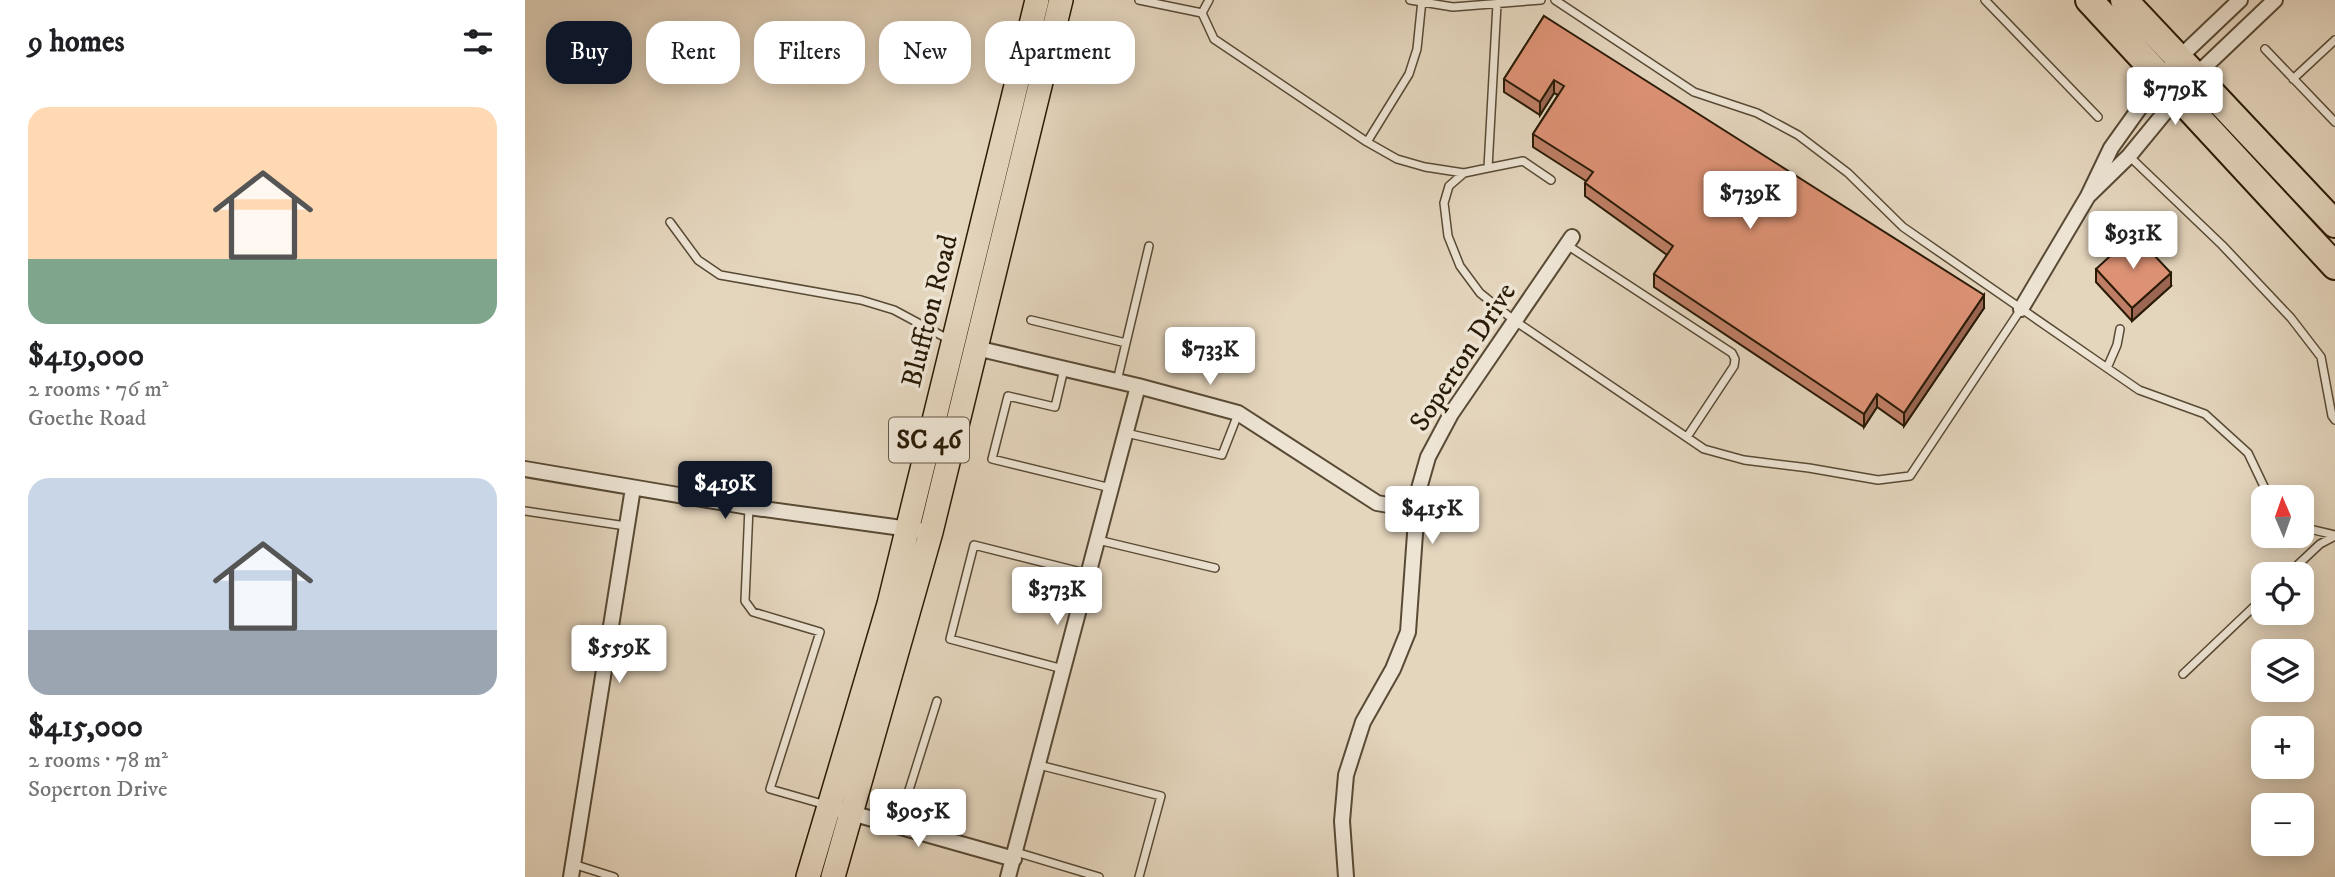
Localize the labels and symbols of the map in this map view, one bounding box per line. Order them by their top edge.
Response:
pin: $779K [2126,68,2224,127]
pin: $739K [1701,172,1799,231]
pin: $931K [2084,212,2182,271]
street label: Bluffton Road [894,231,966,391]
street label: Soperton Drive [1402,276,1524,438]
pin: $733K [1161,328,1259,387]
road number: SC 46 [889,418,969,462]
pin: $419K [676,462,774,521]
north arrow [2251,485,2313,548]
pin: $415K [1383,486,1481,546]
pin: $373K [1008,568,1106,627]
pin: $559K [570,626,668,685]
pin: $905K [869,790,967,849]

